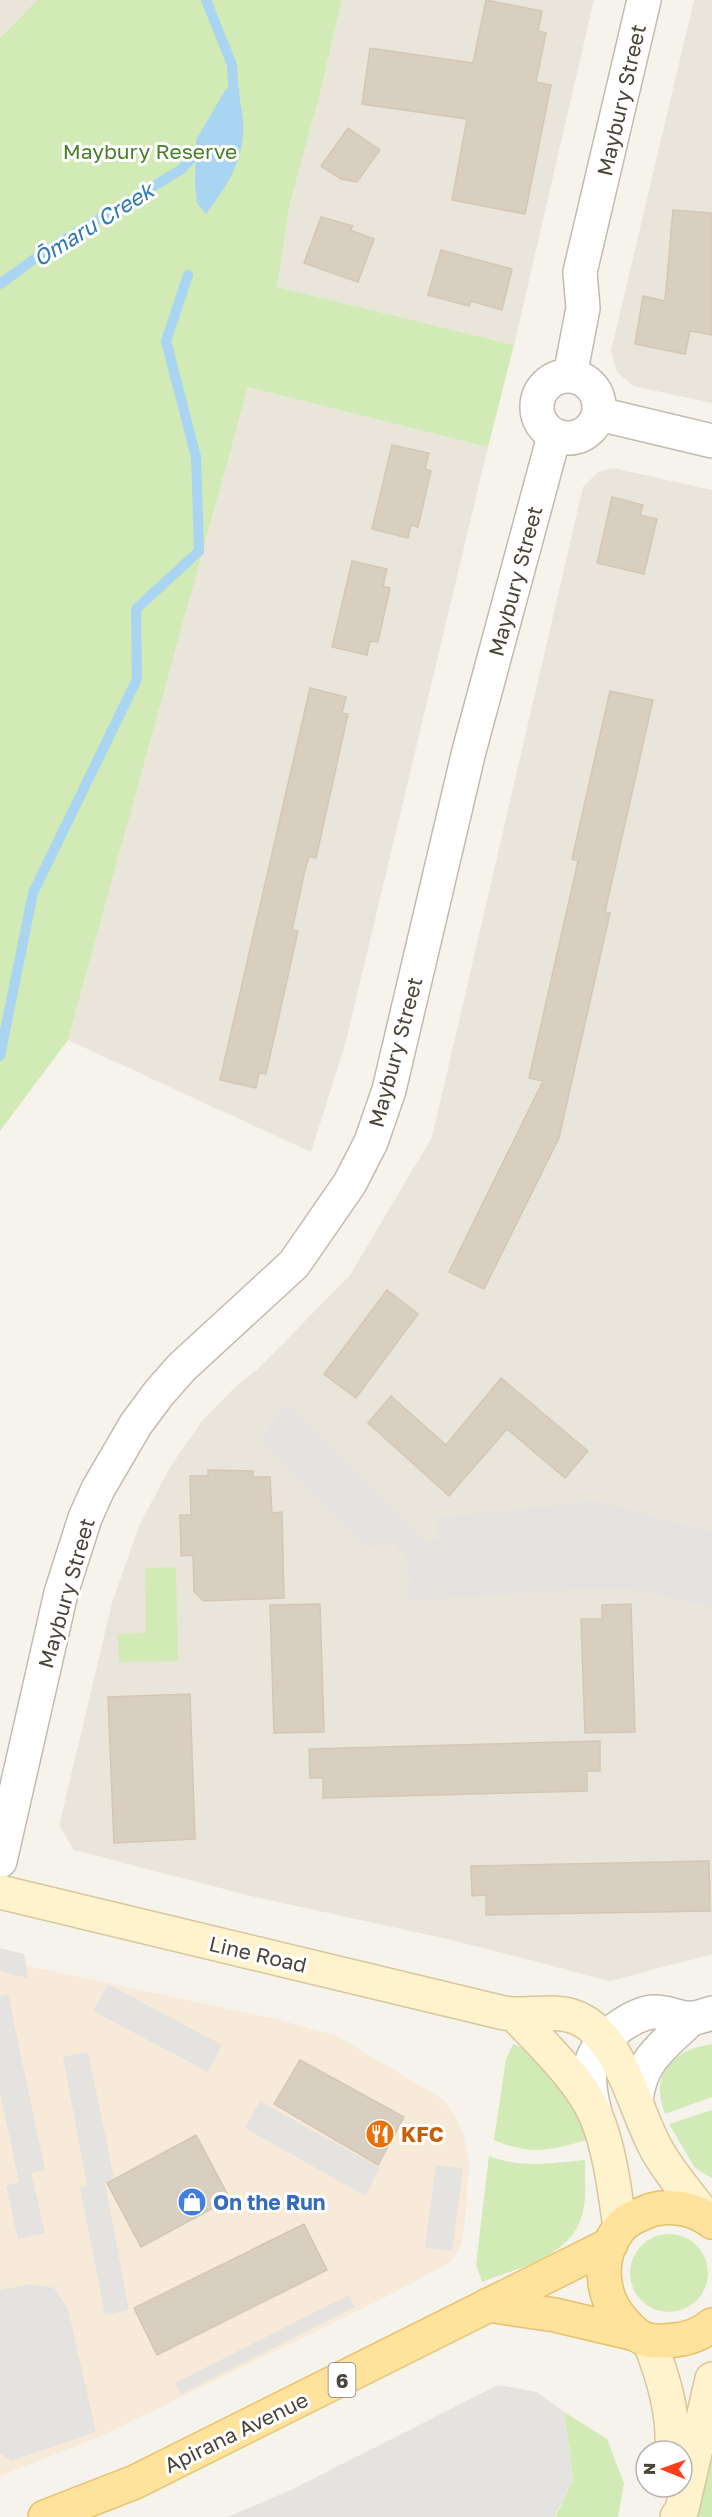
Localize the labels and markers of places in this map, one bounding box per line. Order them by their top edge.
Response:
restaurant icon: KFC [364,2118,396,2150]
place label: KFC [401,2121,444,2147]
shop icon: On the Run [176,2186,208,2218]
place label: On the Run [213,2189,325,2215]

